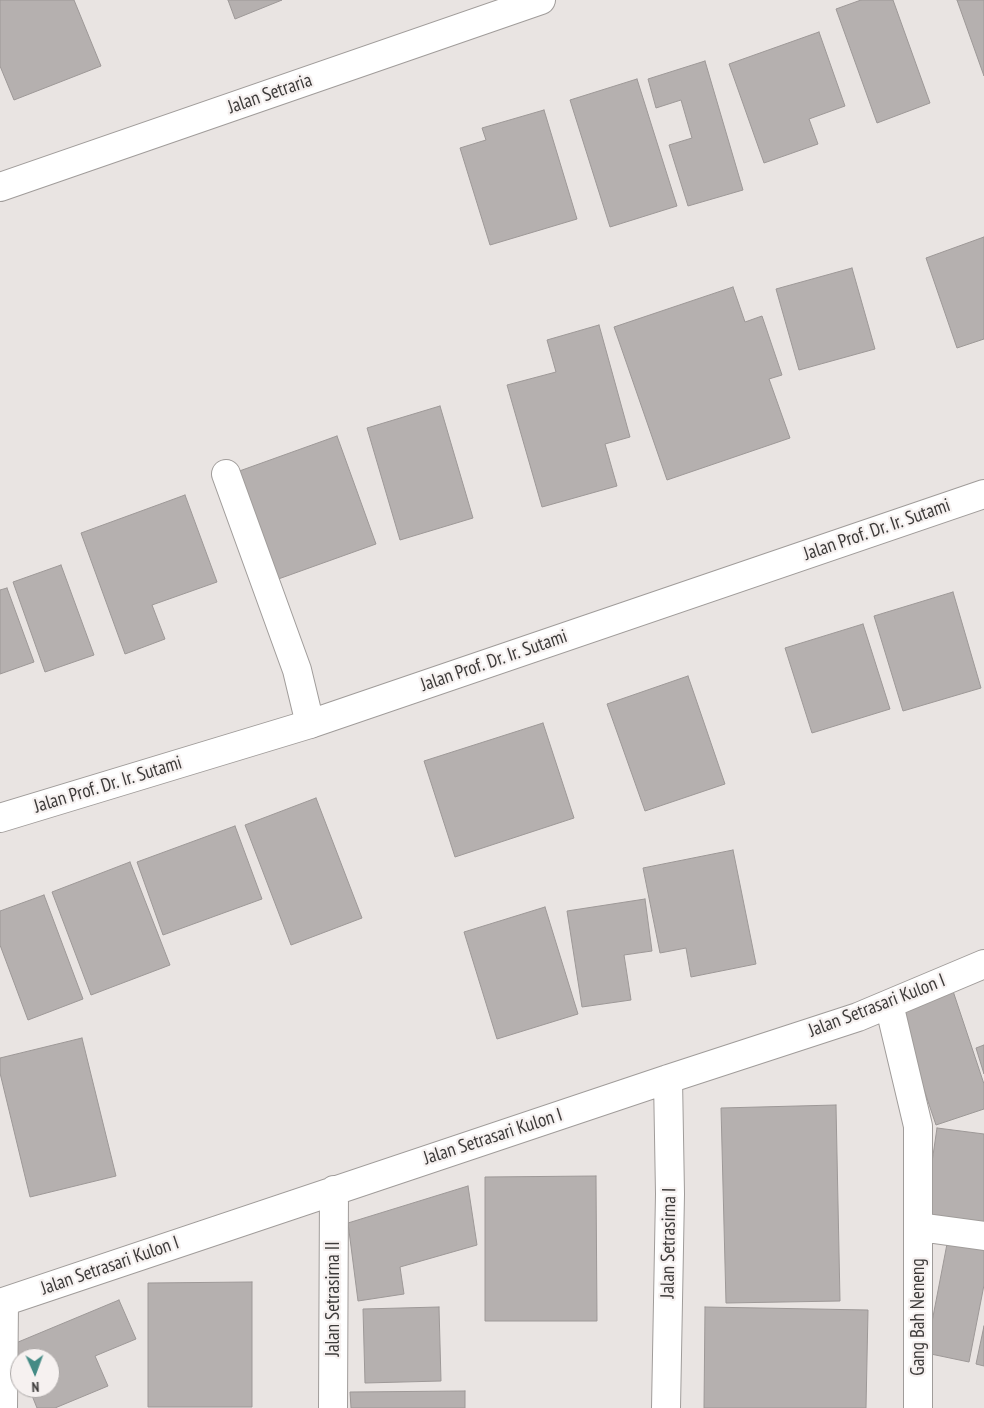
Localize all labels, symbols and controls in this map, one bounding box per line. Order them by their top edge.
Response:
street label: Jalan Setraria [225,69,315,119]
street label: Jalan Prof. Dr. Ir. Sutami [801,494,953,566]
street label: Jalan Prof. Dr. Ir. Sutami [418,625,570,697]
street label: Jalan Prof. Dr. Ir. Sutami [31,752,185,818]
street label: Jalan Setrasari Kulon I [805,969,949,1043]
street label: Jalan Setrasari Kulon I [421,1104,565,1170]
street label: Jalan Setrasirna I [657,1187,681,1299]
street label: Jalan Setrasari Kulon I [38,1232,182,1300]
street label: Jalan Setrasirna II [323,1241,345,1357]
street label: Gang Bah Neneng [908,1258,930,1376]
north arrow [10,1348,60,1398]
text: N [31,1378,40,1396]

